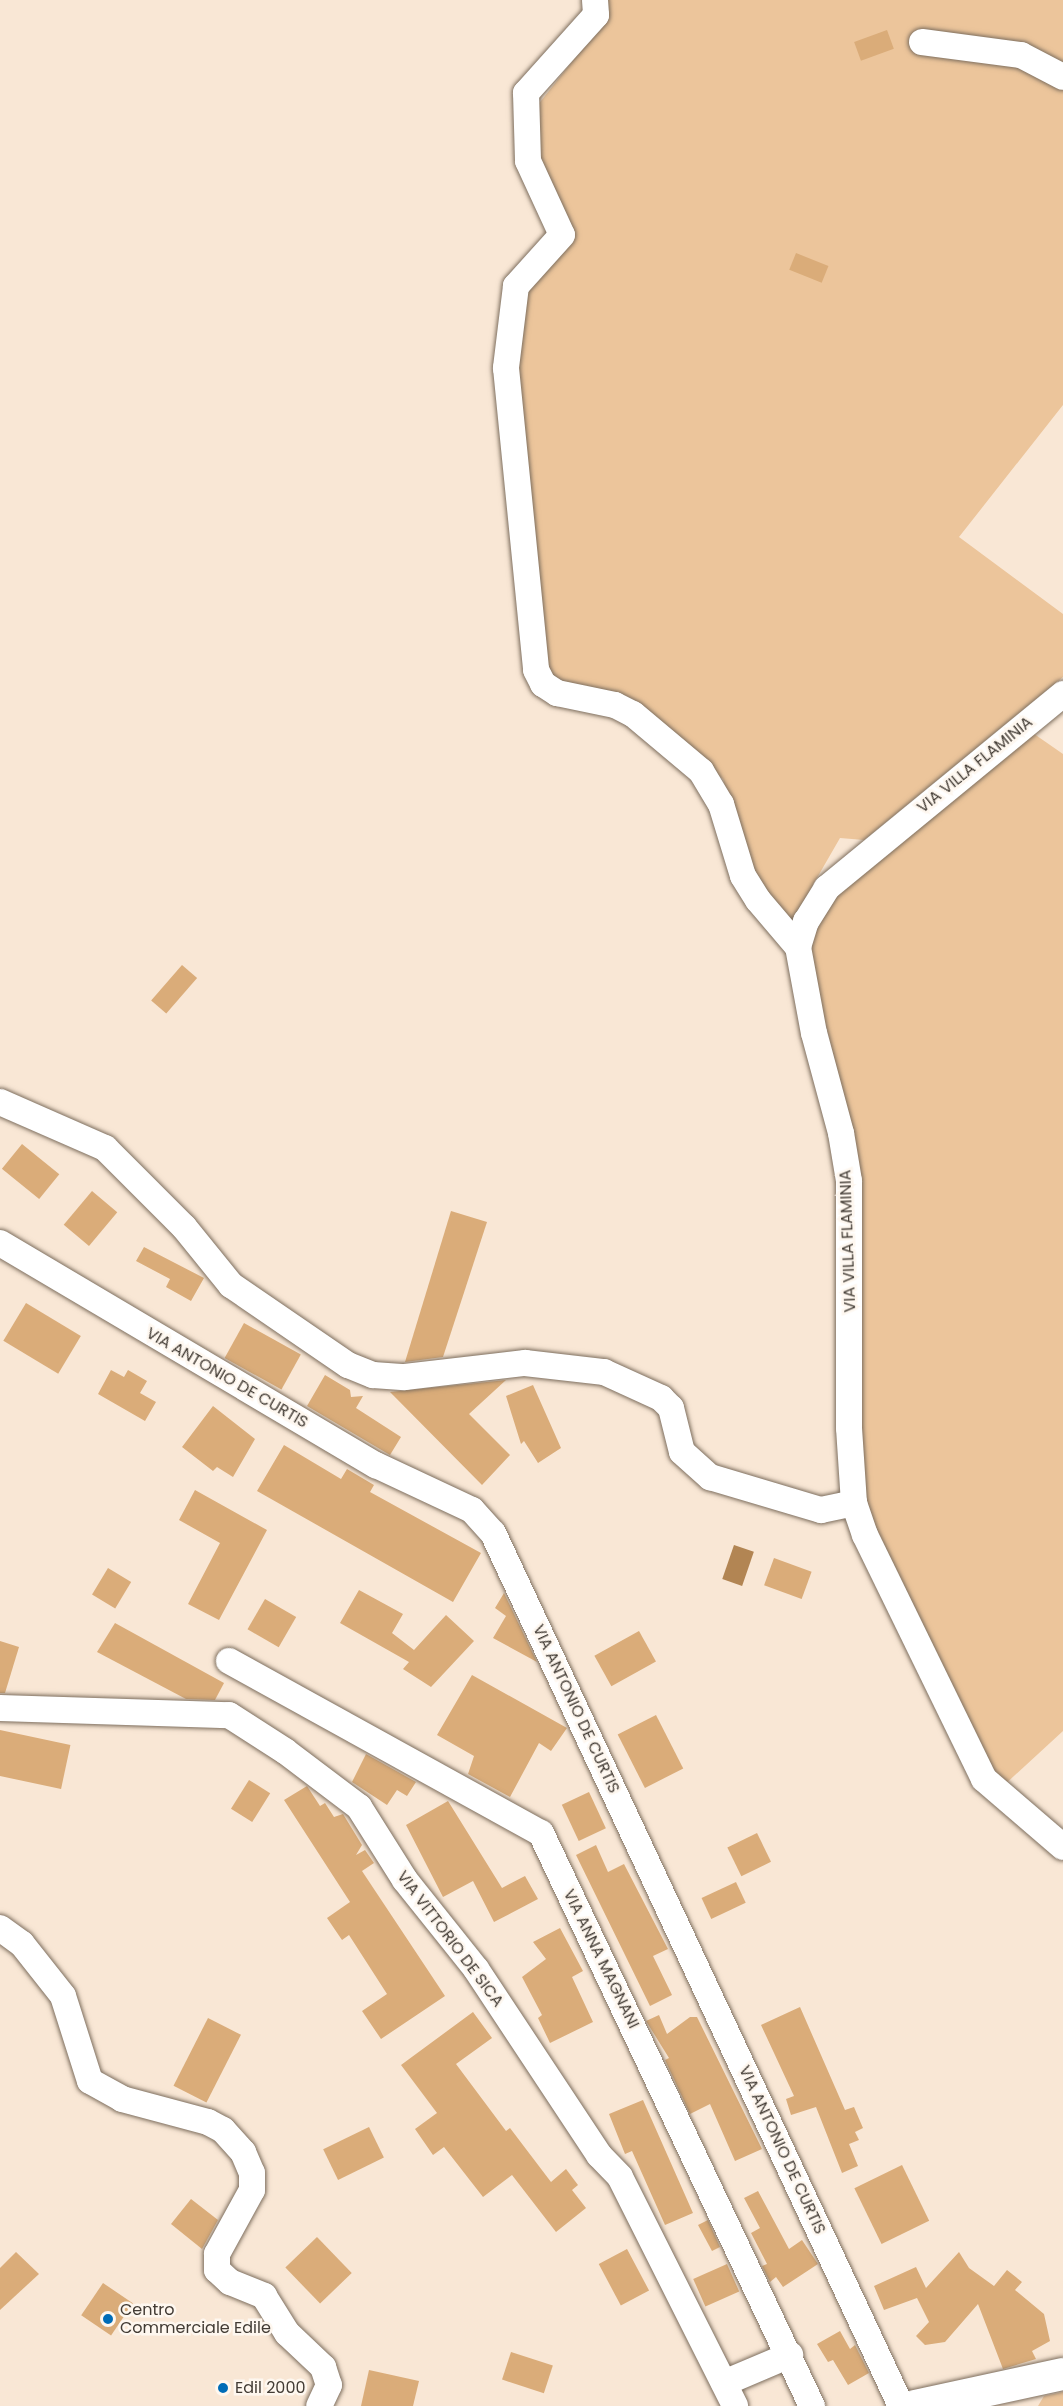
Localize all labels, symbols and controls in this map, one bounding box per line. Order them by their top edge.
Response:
street label: VIA VILLA FLAMINIA [913,713,1037,817]
street label: VIA VILLA FLAMINIA [836,1169,860,1313]
street label: VIA ANTONIO DE CURTIS [143,1324,311,1432]
street label: VIA ANTONIO DE CURTIS [528,1622,624,1796]
street label: VIA VITTORIO DE SICA [393,1867,507,2011]
street label: VIA ANNA MAGNANI [559,1886,643,2032]
street label: VIA ANTONIO DE CURTIS [734,2063,830,2237]
place label: Centro Commerciale Edile [120,2300,271,2338]
marker: Centro Commerciale Edile [101,2312,115,2326]
place label: Edil 2000 [235,2378,306,2398]
marker: Edil 2000 [216,2381,230,2395]

